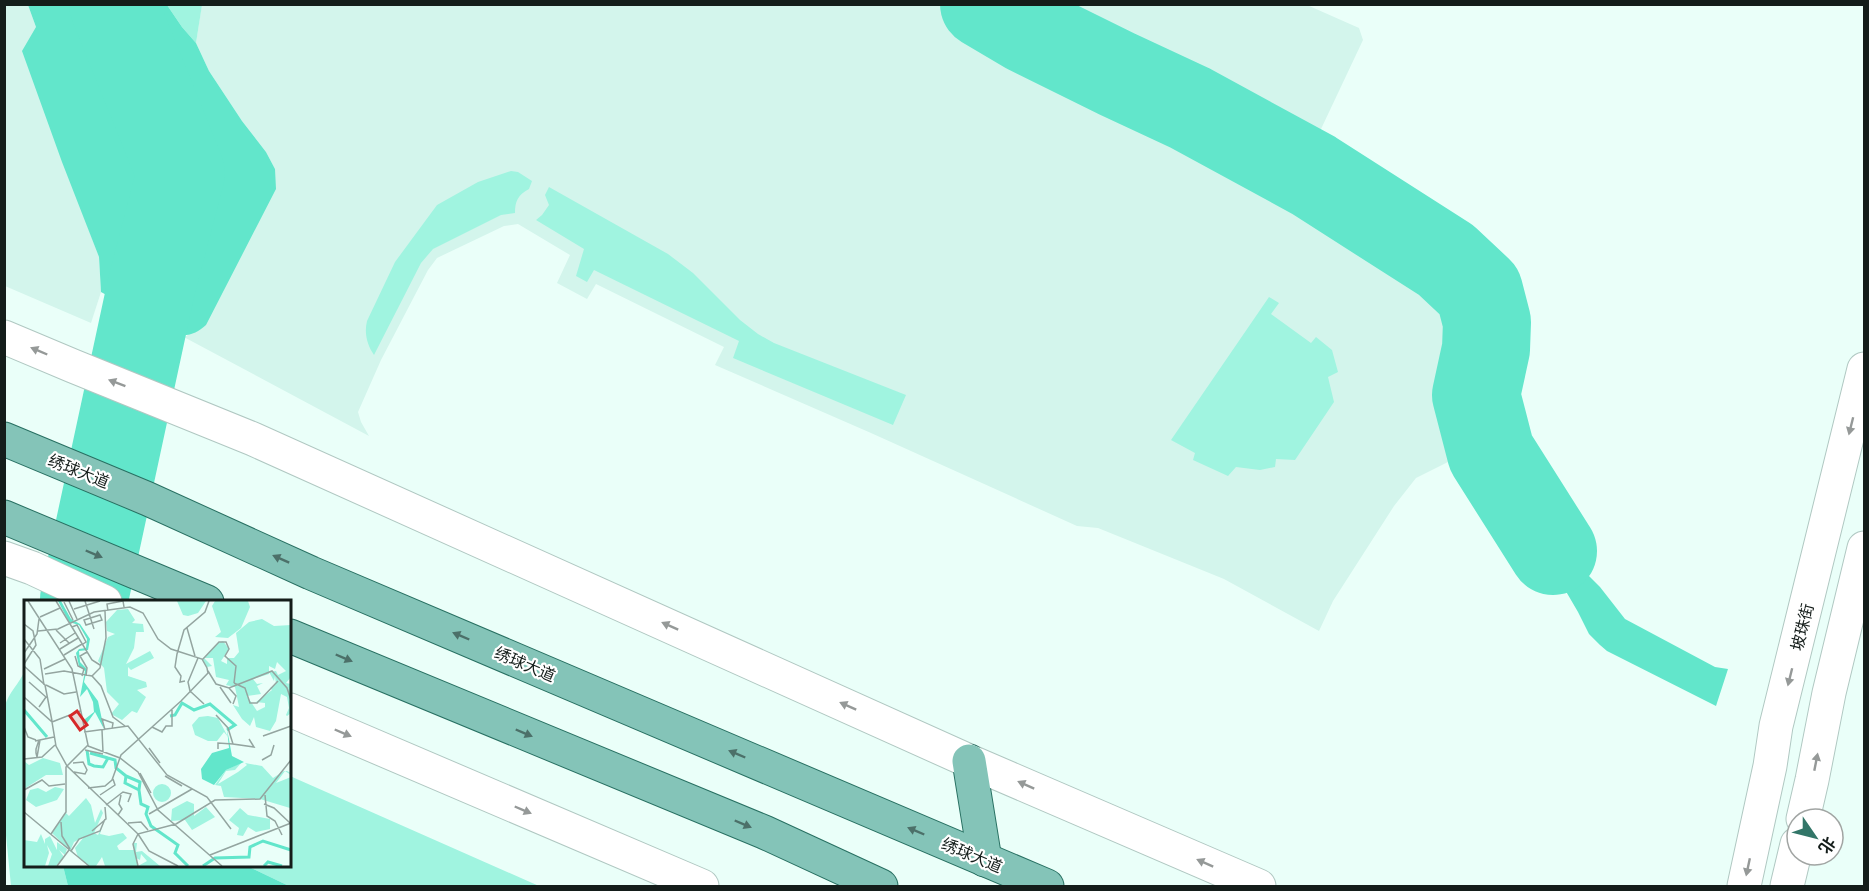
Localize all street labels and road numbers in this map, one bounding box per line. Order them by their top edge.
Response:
street label: 绣球大道 [45,452,112,493]
street label: 坡珠街 [1788,602,1818,653]
street label: 绣球大道 [491,644,558,687]
street label: 绣球大道 [938,835,1005,878]

